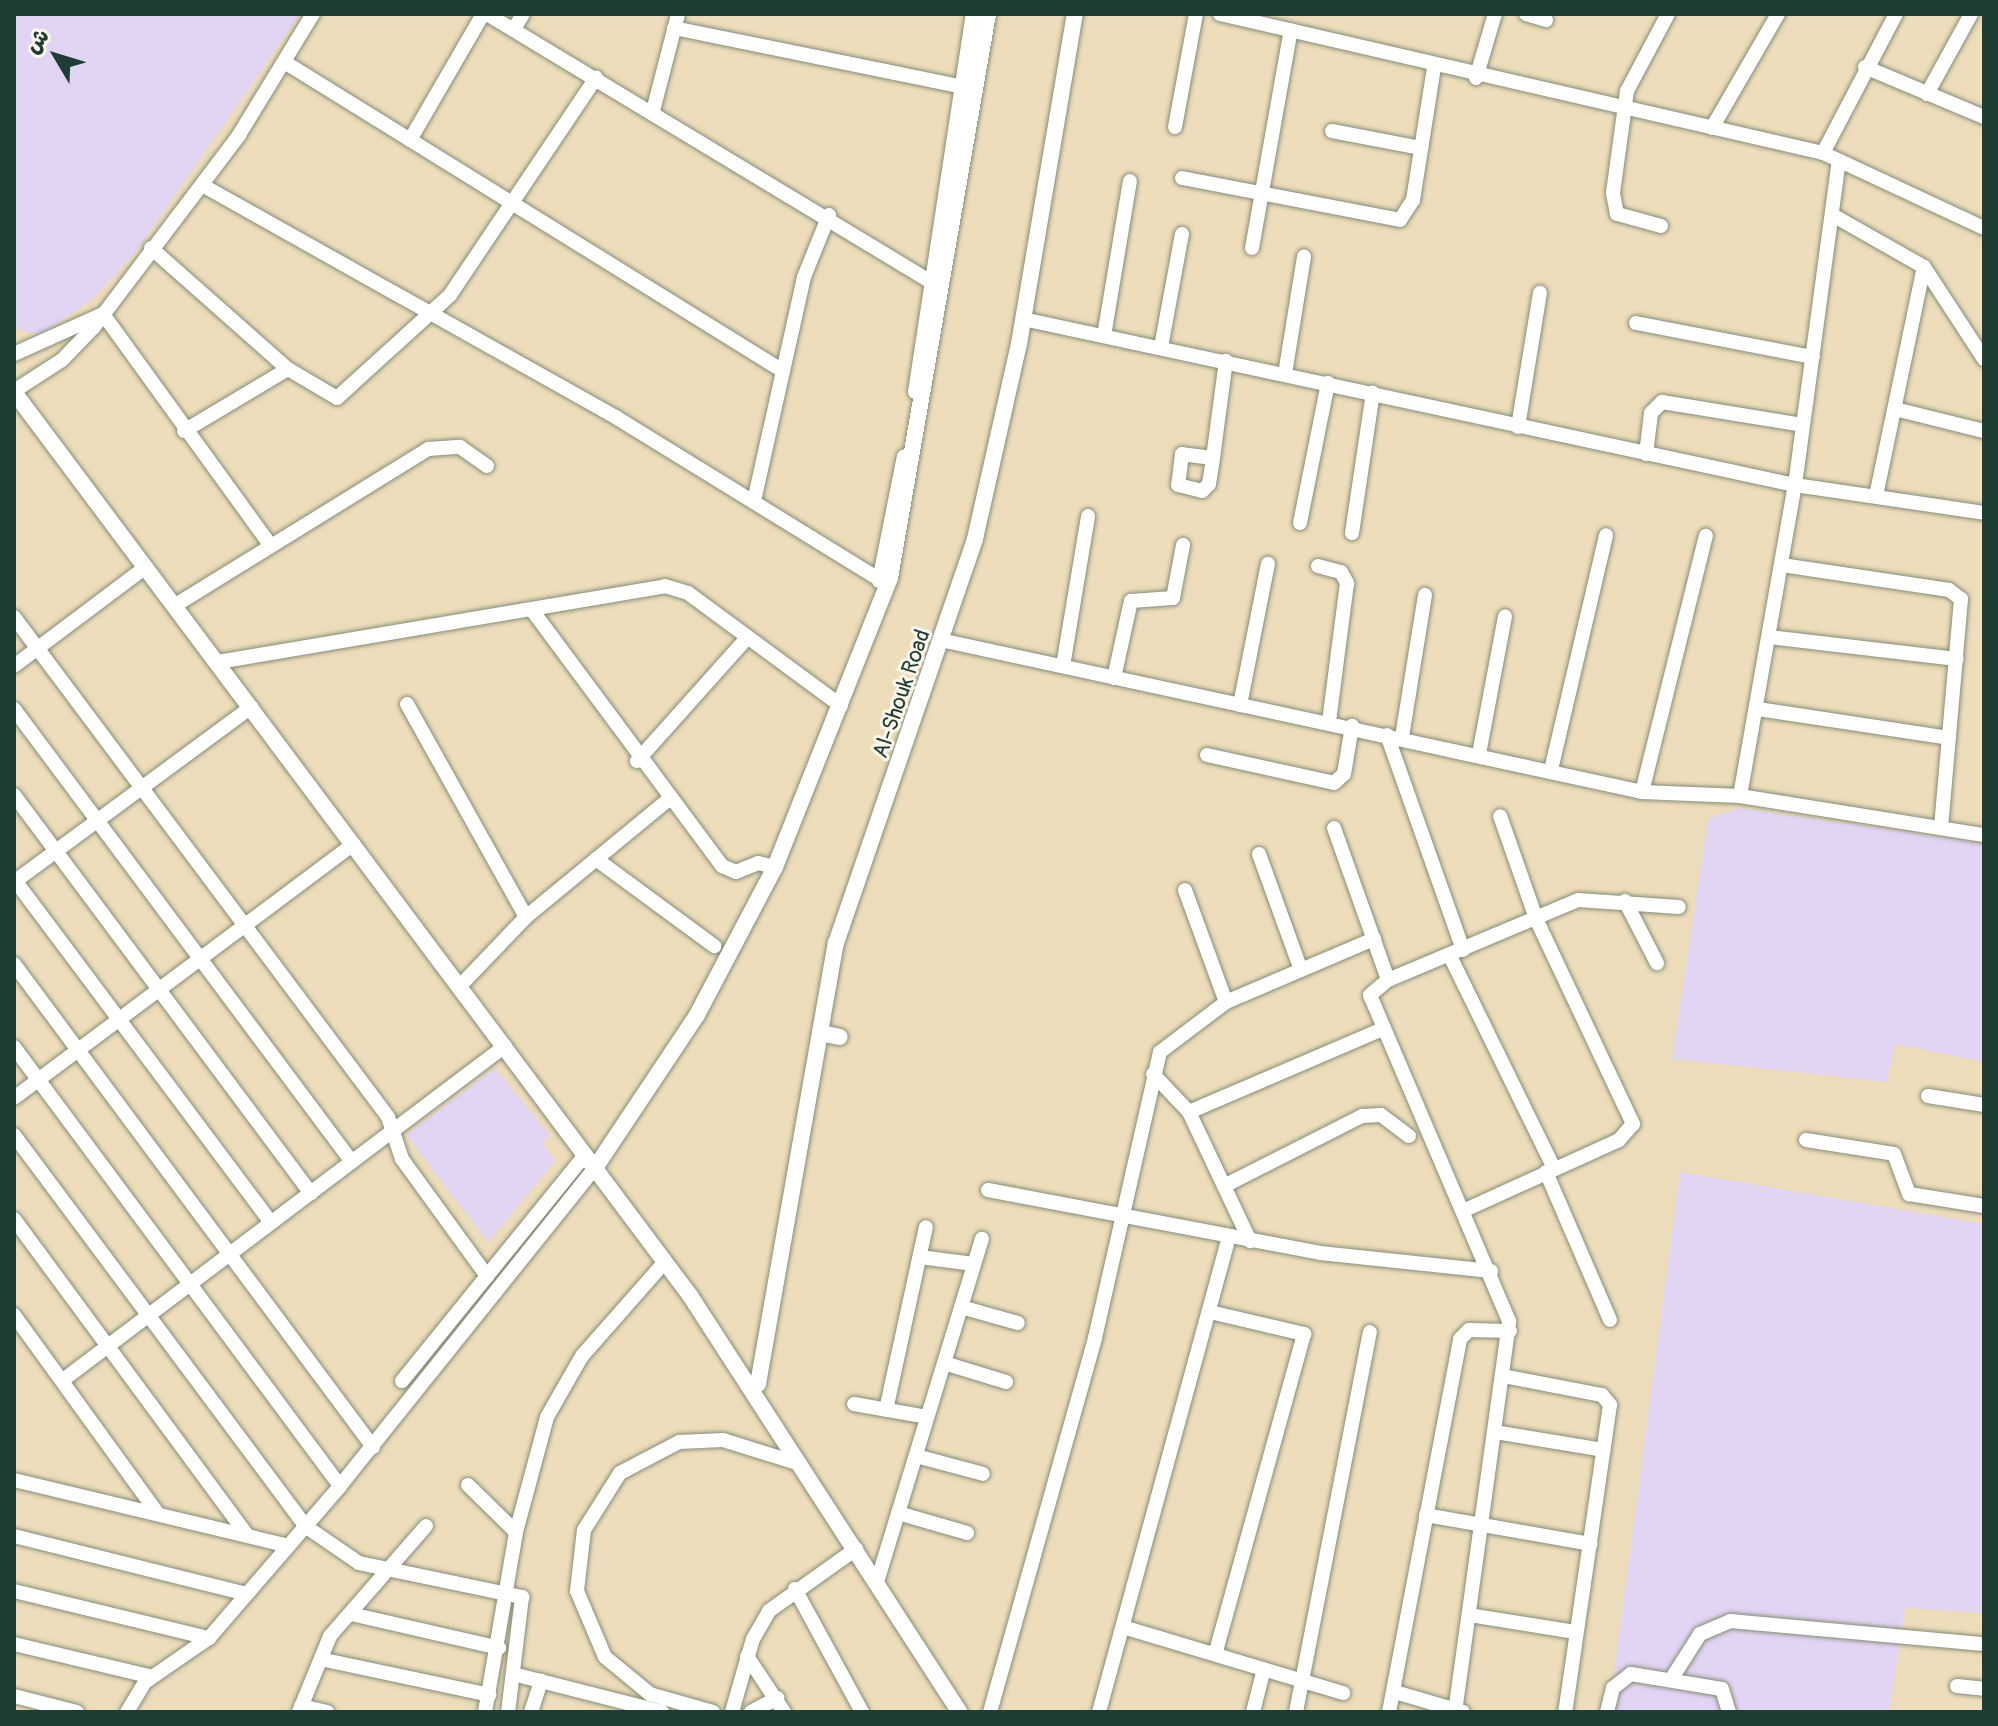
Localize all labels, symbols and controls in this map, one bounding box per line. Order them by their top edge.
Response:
north arrow [16,16,96,96]
text: ش [19,23,56,59]
street label: Al-Shouk Road [868,626,936,762]

